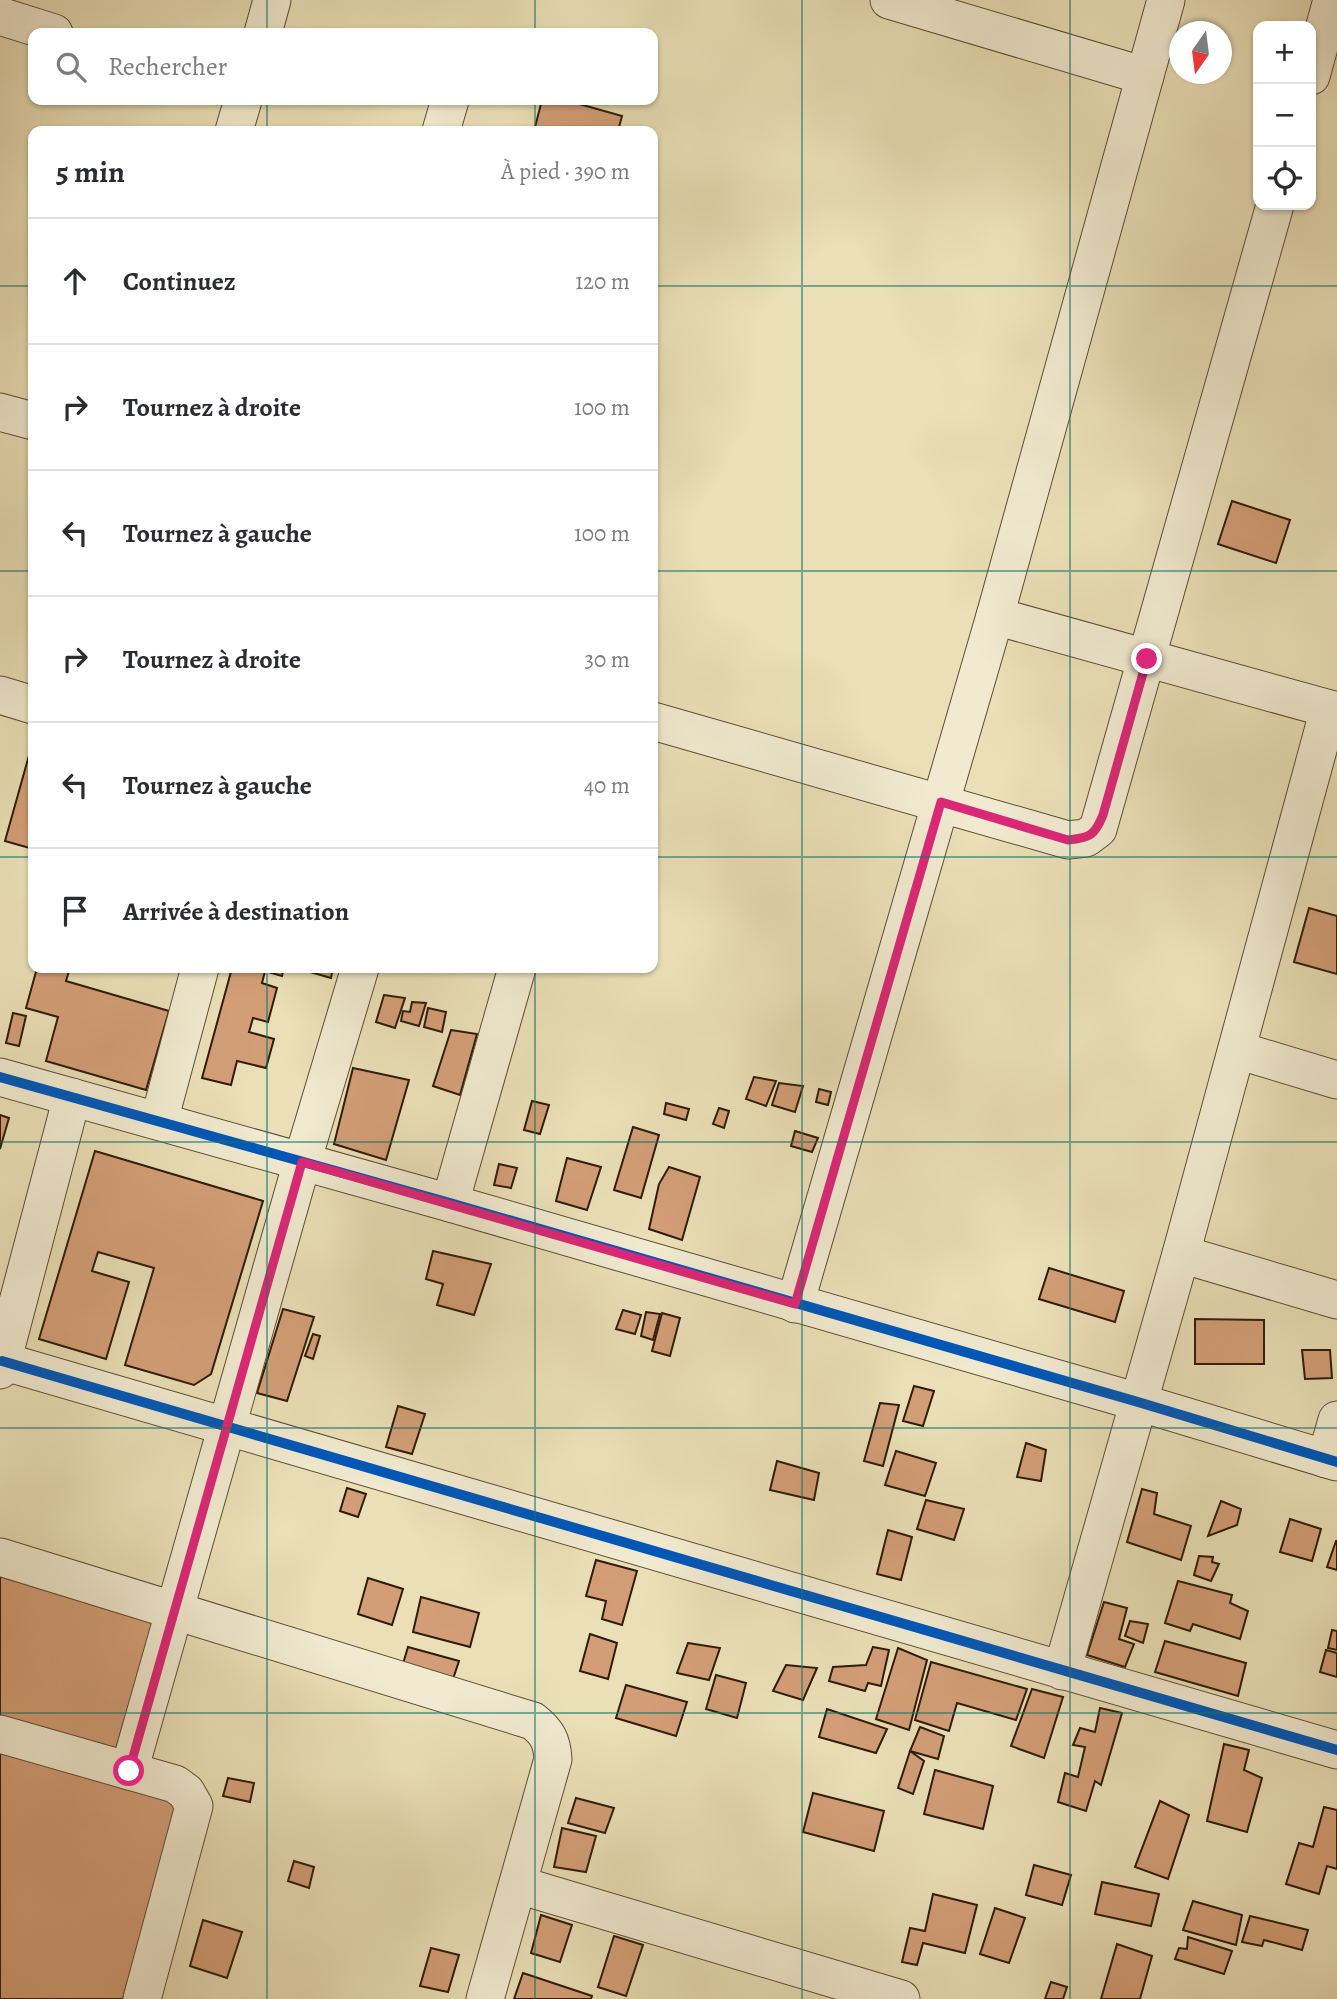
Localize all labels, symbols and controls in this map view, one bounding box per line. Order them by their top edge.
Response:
north arrow [1169,21,1232,84]
map controls [1253,21,1316,210]
button: + [1253,21,1316,84]
search box [28,28,658,105]
icon: search [52,48,90,86]
text: Rechercher [108,49,228,84]
button: − [1253,84,1316,147]
button: locate [1253,147,1316,210]
text: 5 min [56,152,125,192]
text: À pied · 390 m [501,156,630,187]
icon: ahead [56,262,94,300]
text: Continuez [123,264,236,299]
text: 120 m [575,266,630,297]
icon: right [56,388,94,426]
text: Tournez à droite [123,390,301,425]
text: 100 m [574,392,630,423]
icon: left [56,514,94,552]
text: Tournez à gauche [123,516,312,551]
text: 100 m [574,518,630,549]
icon: right [56,640,94,678]
text: Tournez à droite [123,642,301,677]
route end [1131,643,1162,674]
text: 30 m [584,644,630,675]
icon: left [56,766,94,804]
text: Tournez à gauche [123,768,312,803]
text: 40 m [584,770,630,801]
icon: arrive [56,892,94,930]
text: Arrivée à destination [123,894,349,929]
route start [113,1755,144,1786]

